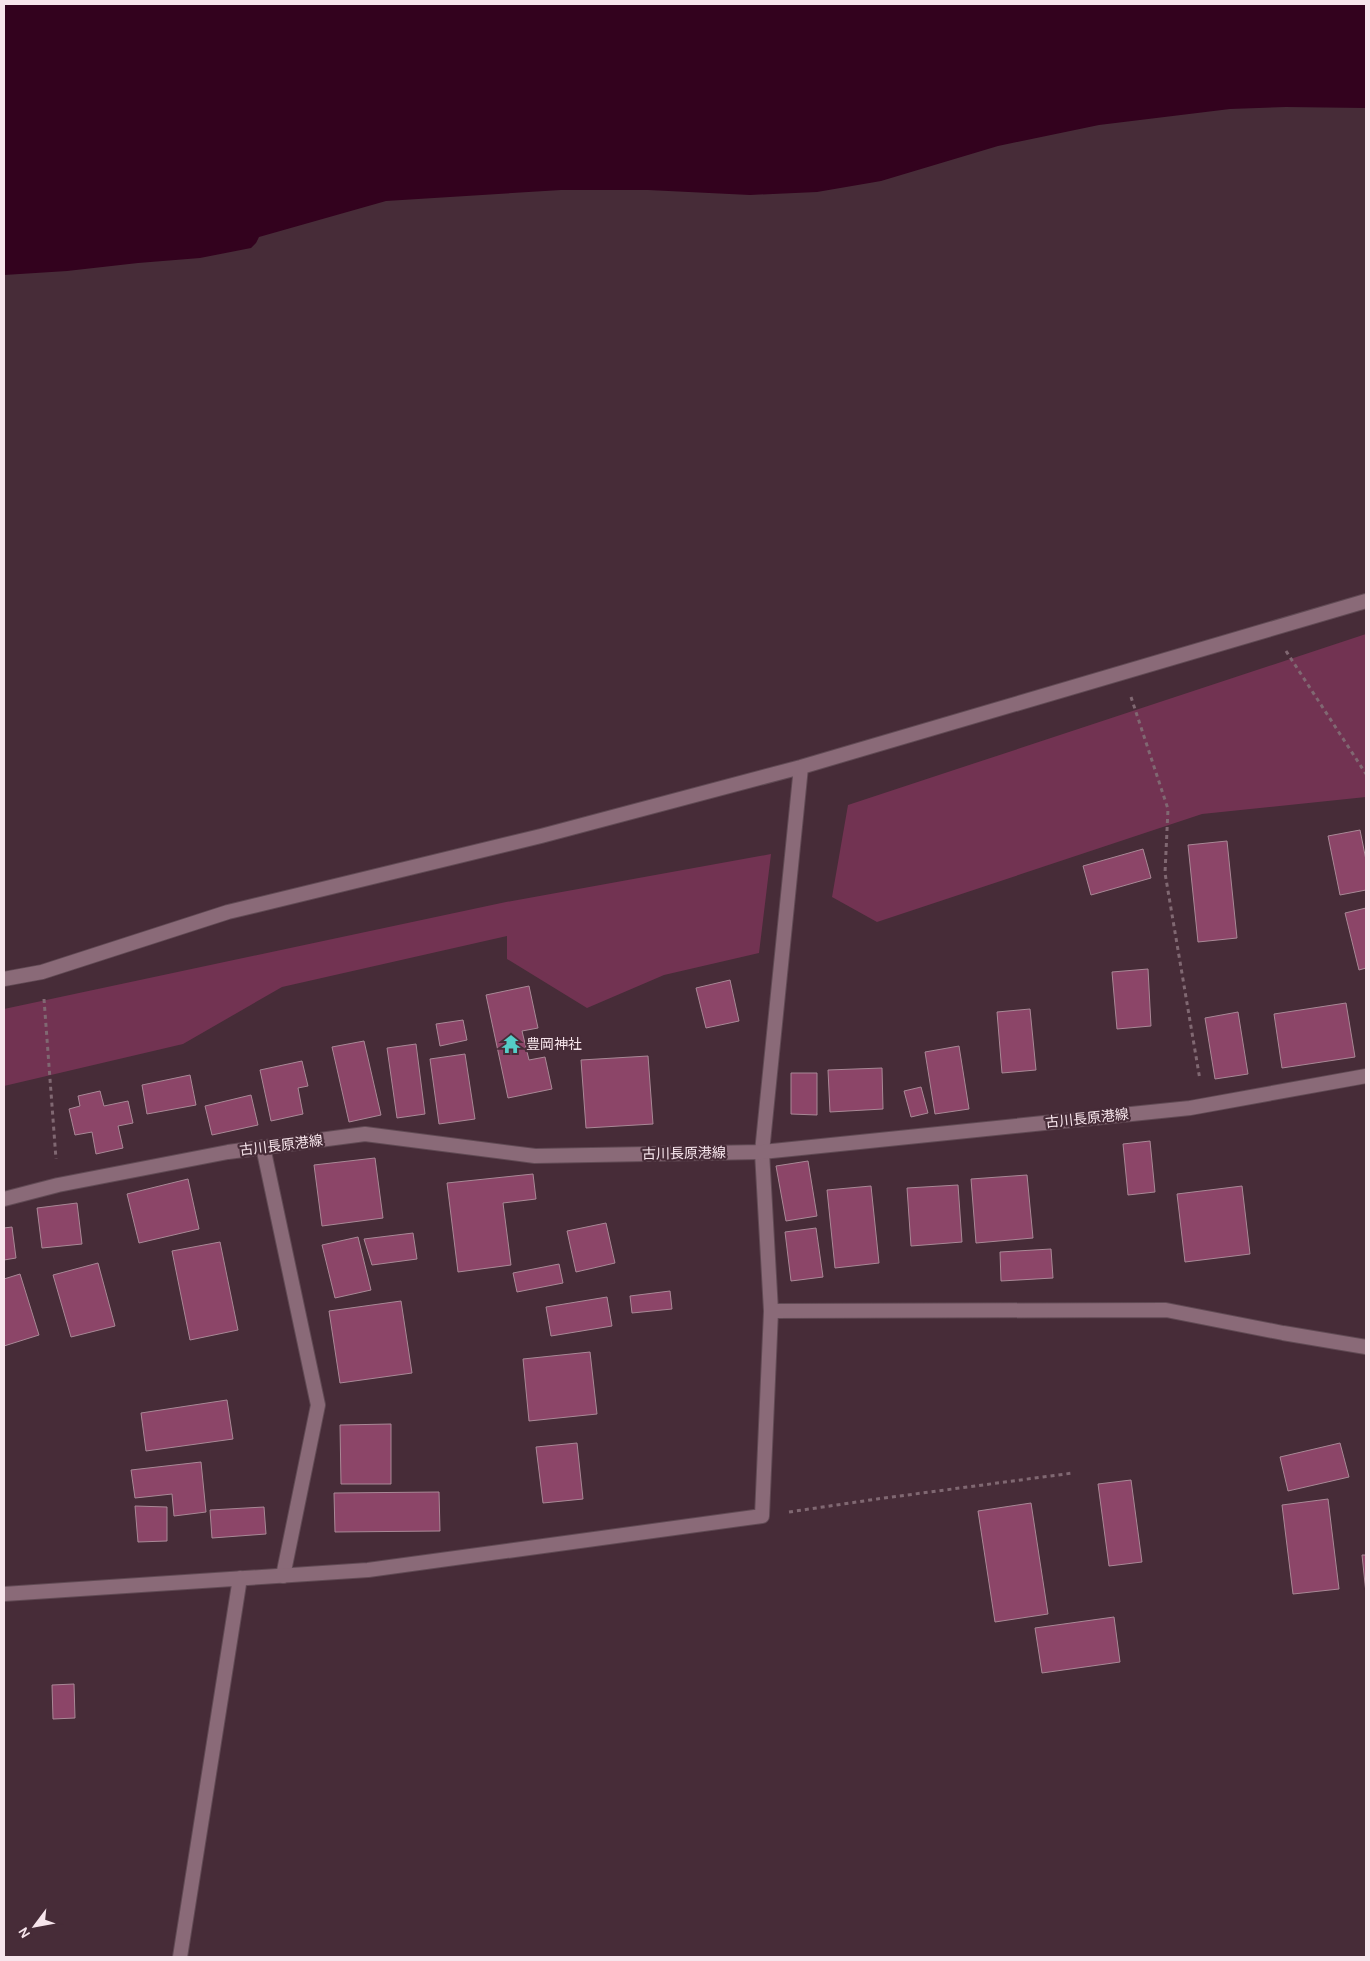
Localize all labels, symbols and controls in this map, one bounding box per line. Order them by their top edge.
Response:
temple icon: 豊岡神社 [500,1033,522,1055]
place label: 豊岡神社 [526,1036,582,1053]
street label: 古川長原港線 [1044,1106,1130,1131]
street label: 古川長原港線 [238,1132,324,1159]
street label: 古川長原港線 [642,1144,726,1163]
north arrow [10,1901,60,1951]
text: N [15,1924,34,1941]

